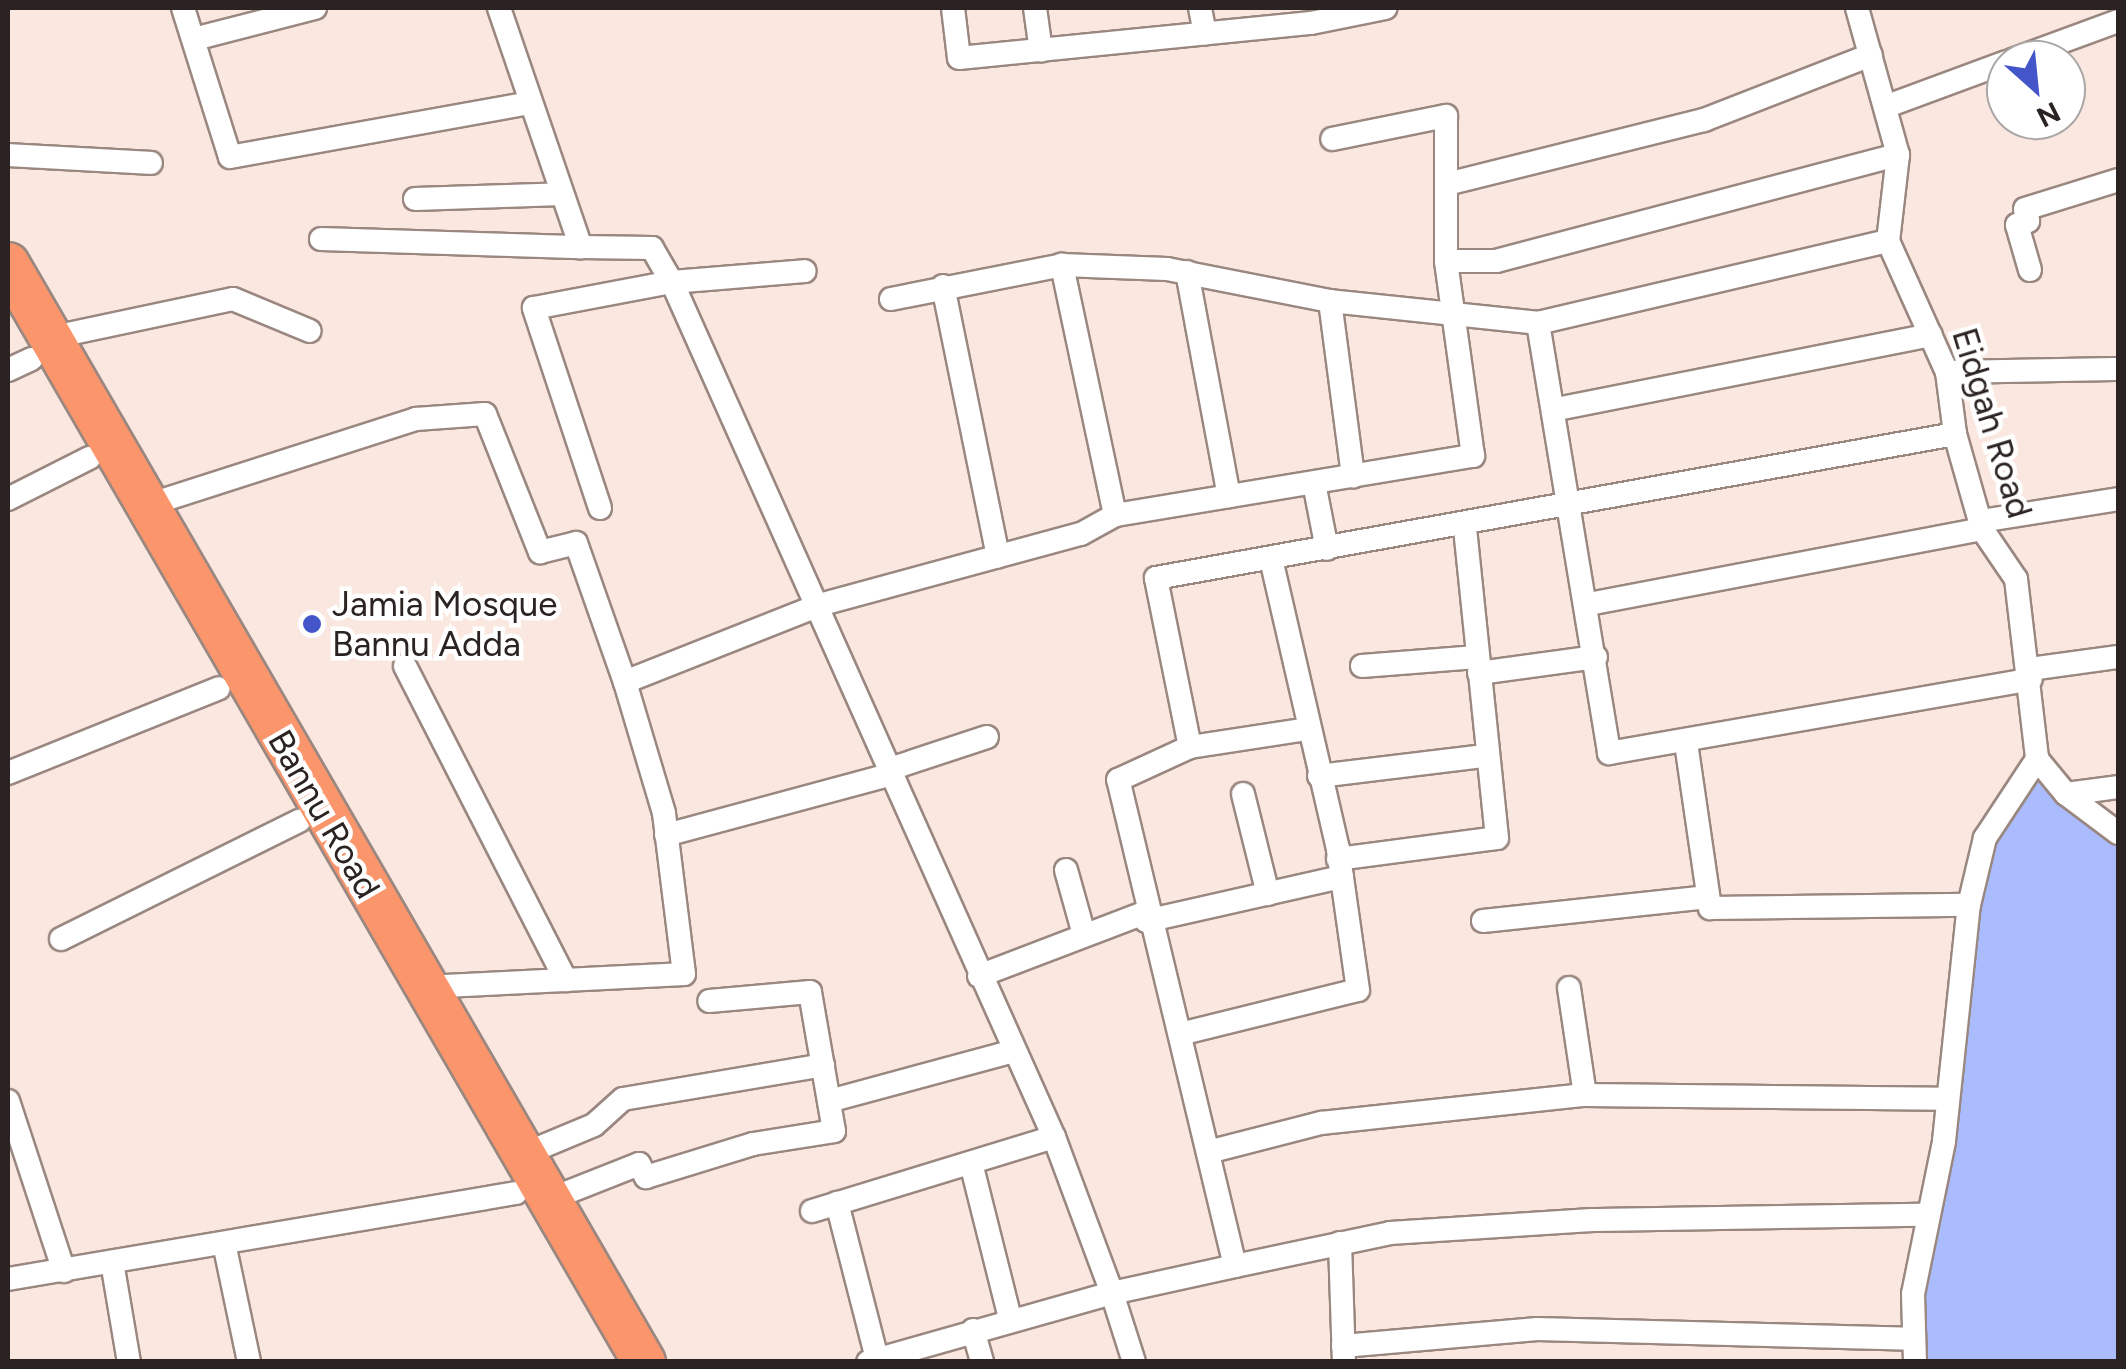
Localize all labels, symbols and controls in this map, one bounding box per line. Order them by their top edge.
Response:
north arrow [1986,40,2086,140]
text: N [2031,95,2066,135]
street label: Eidgah Road [1943,323,2041,523]
place label: Jamia Mosque Bannu Adda [332,583,557,665]
marker: Jamia Mosque Bannu Adda [301,613,323,635]
street label: Bannu Road [259,723,389,905]

